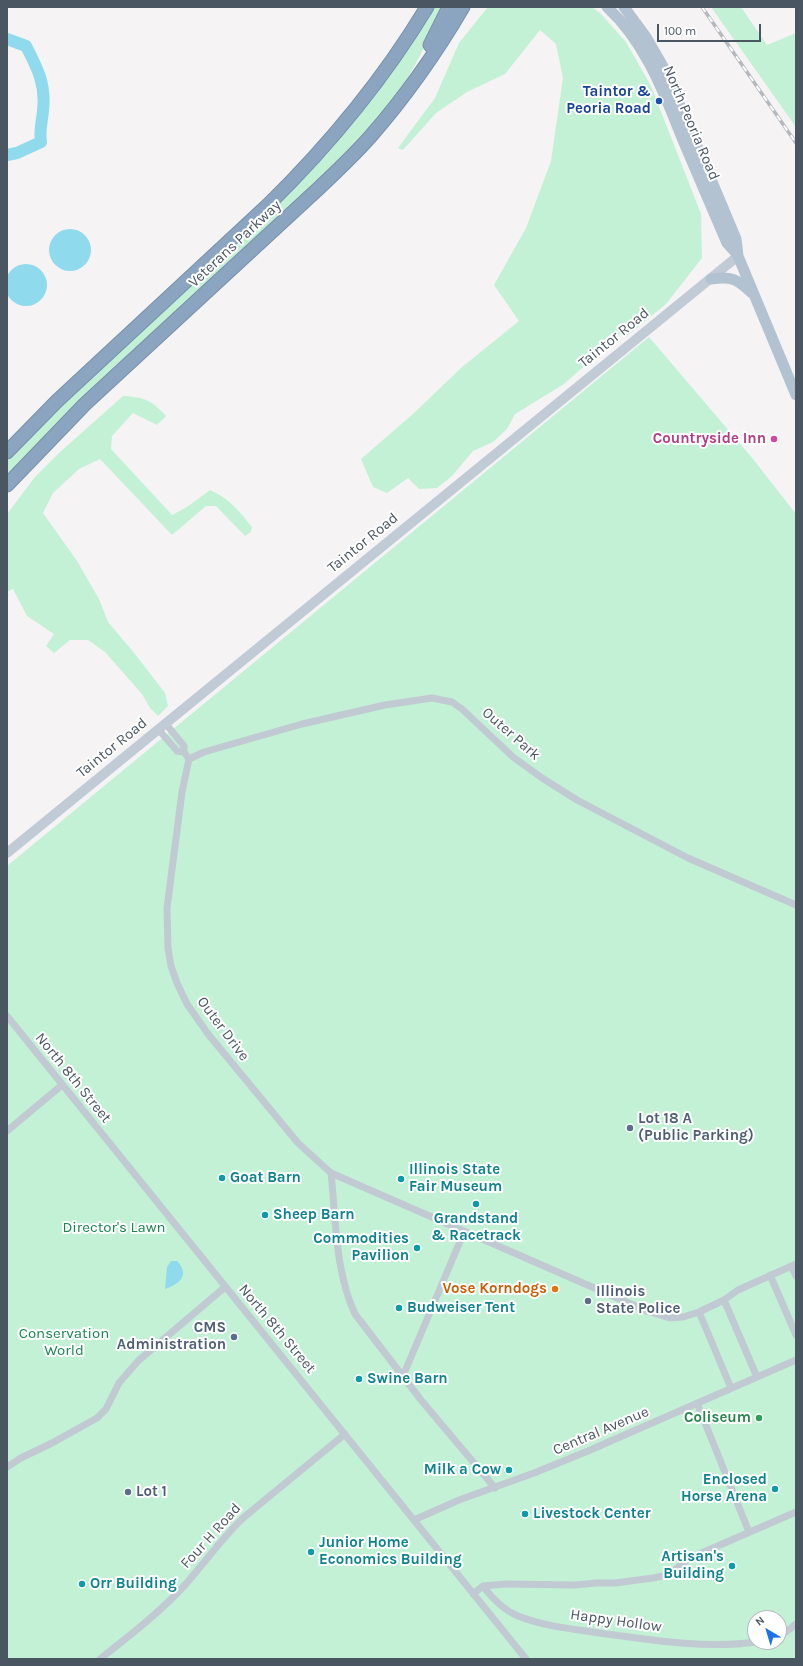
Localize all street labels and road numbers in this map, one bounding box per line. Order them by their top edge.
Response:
street label: North Peoria Road [659,63,723,183]
street label: Veterans Parkway [185,197,285,291]
street label: Taintor Road [575,304,653,372]
street label: Taintor Road [324,509,402,577]
street label: Outer Park [478,704,544,764]
street label: Taintor Road [73,714,151,782]
street label: Outer Drive [193,993,253,1065]
street label: North 8th Street [31,1029,115,1127]
street label: North 8th Street [235,1281,319,1377]
street label: Central Avenue [550,1403,652,1459]
street label: Four H Road [177,1500,245,1572]
street label: Happy Hollow [569,1606,663,1636]

